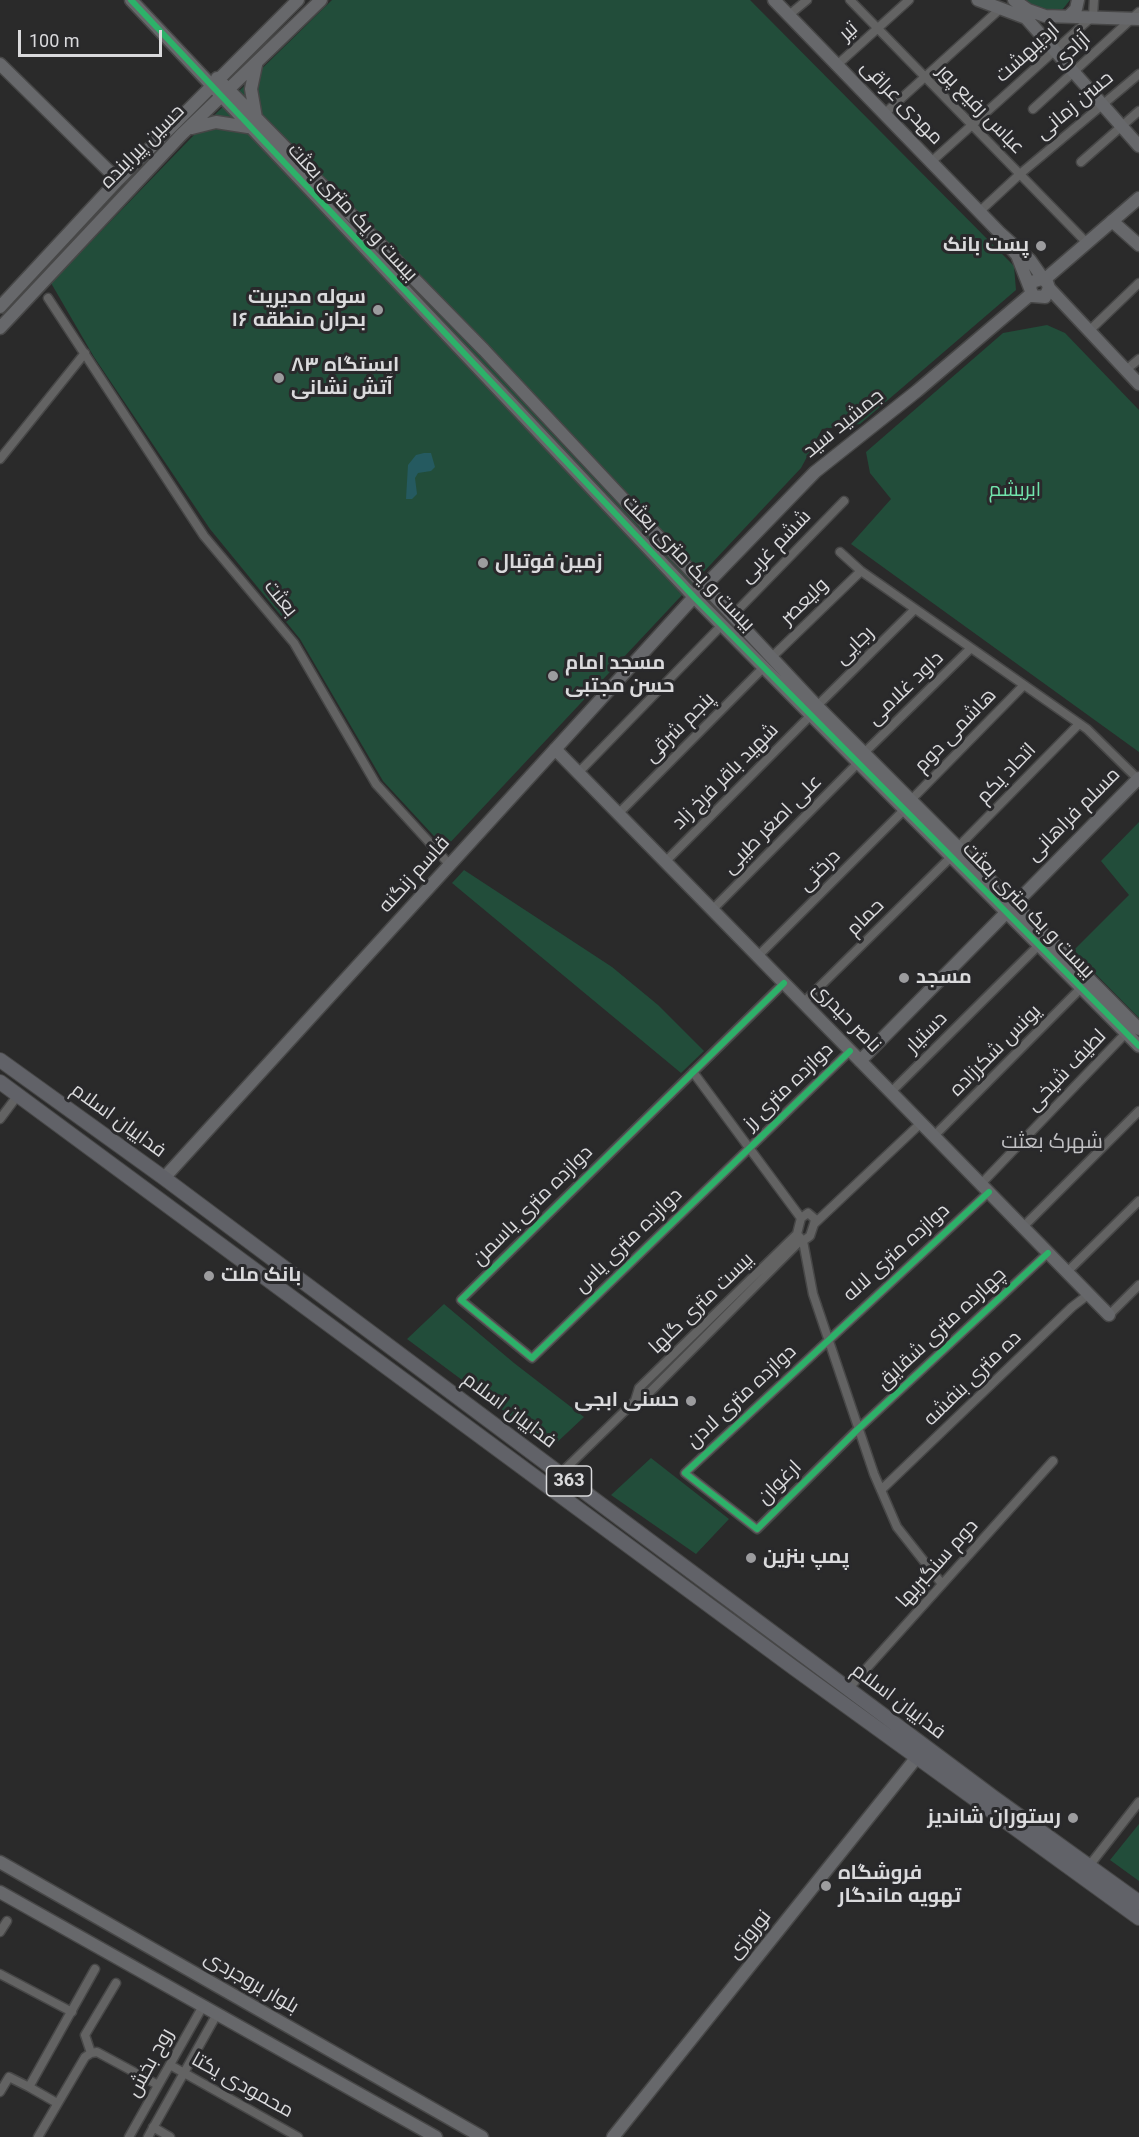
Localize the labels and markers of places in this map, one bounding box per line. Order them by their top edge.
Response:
place label: پست بانک [943,234,1029,258]
marker: پست بانک [1034,239,1048,253]
place label: سوله مدیریت بحران منطقه ۱۶ [231,286,366,333]
marker: سوله مدیریت بحران منطقه ۱۶ [371,303,385,317]
place label: ایستگاه ۸۳ آتش نشانی [291,354,399,401]
marker: ایستگاه ۸۳ آتش نشانی [272,371,286,385]
place label: زمین فوتبال [495,551,603,575]
marker: زمین فوتبال [476,556,490,570]
place label: مسجد امام حسن مجتبی [565,652,675,699]
marker: مسجد امام حسن مجتبی [546,669,560,683]
place label: مسجد [916,966,972,990]
marker: مسجد [897,971,911,985]
place label: بانک ملت [221,1264,301,1288]
marker: بانک ملت [202,1269,216,1283]
place label: حسنی ابجی [574,1389,679,1413]
marker: حسنی ابجی [684,1394,698,1408]
place label: پمپ بنزین [763,1546,849,1570]
marker: پمپ بنزین [744,1551,758,1565]
place label: رستوران شاندیز [927,1806,1061,1830]
marker: رستوران شاندیز [1066,1811,1080,1825]
place label: فروشگاه تهویه ماندگار [838,1862,961,1909]
marker: فروشگاه تهویه ماندگار [819,1879,833,1893]

